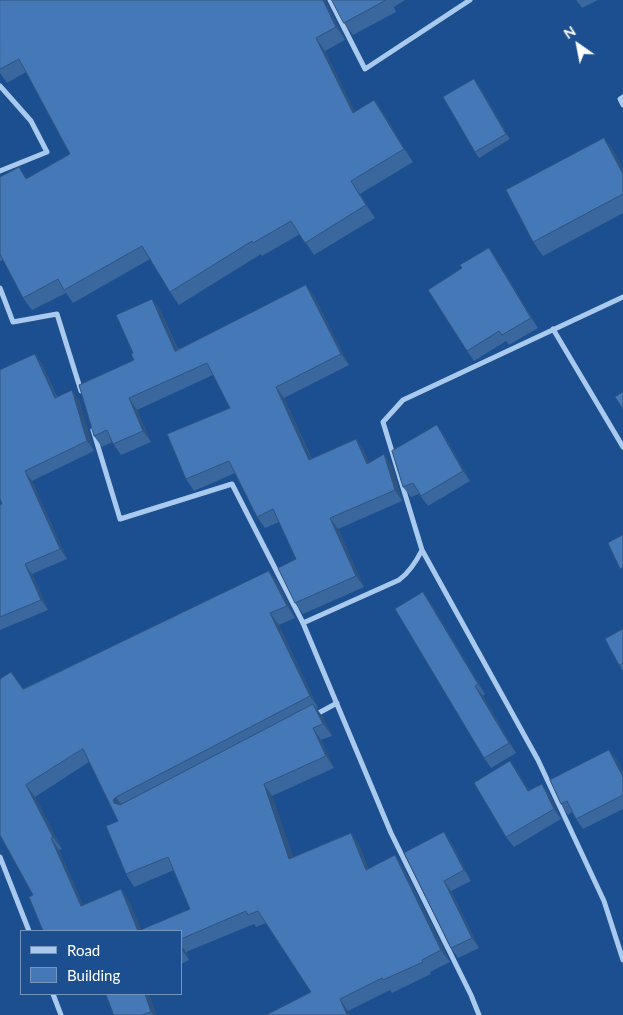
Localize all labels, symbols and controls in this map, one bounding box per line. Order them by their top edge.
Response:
north arrow [553,20,603,70]
text: N [560,22,579,42]
legend [20,930,182,995]
text: Road [67,941,100,959]
text: Building [67,966,120,984]

